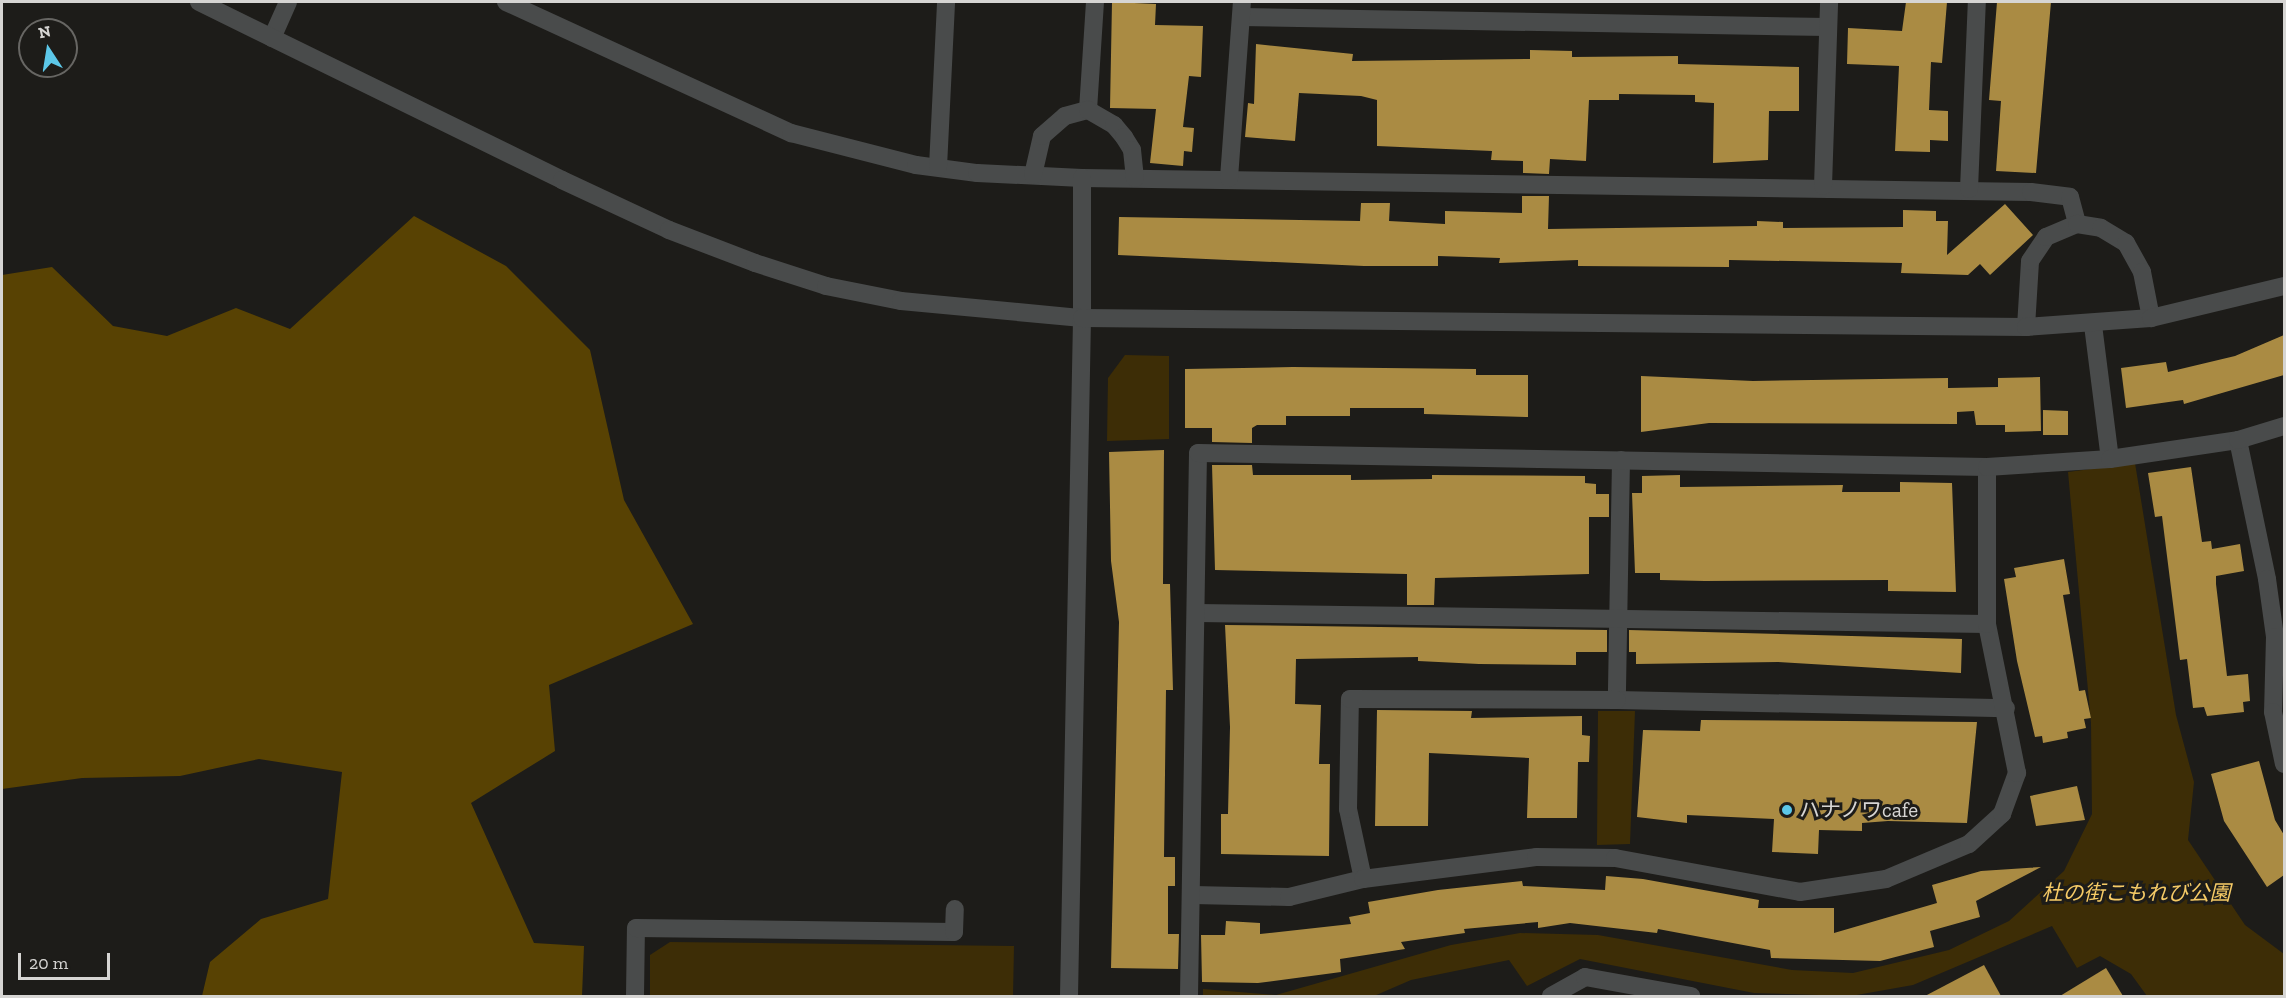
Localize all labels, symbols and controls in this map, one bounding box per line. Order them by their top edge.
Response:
north arrow [18,18,78,78]
text: N [37,21,52,42]
place label: ハナノワcafe [1799,797,1919,823]
marker: ハナノワcafe [1780,803,1794,817]
park label: 杜の街こもれび公園 [2042,880,2230,906]
scale bar [21,941,112,979]
text: 20 m [29,952,68,974]

